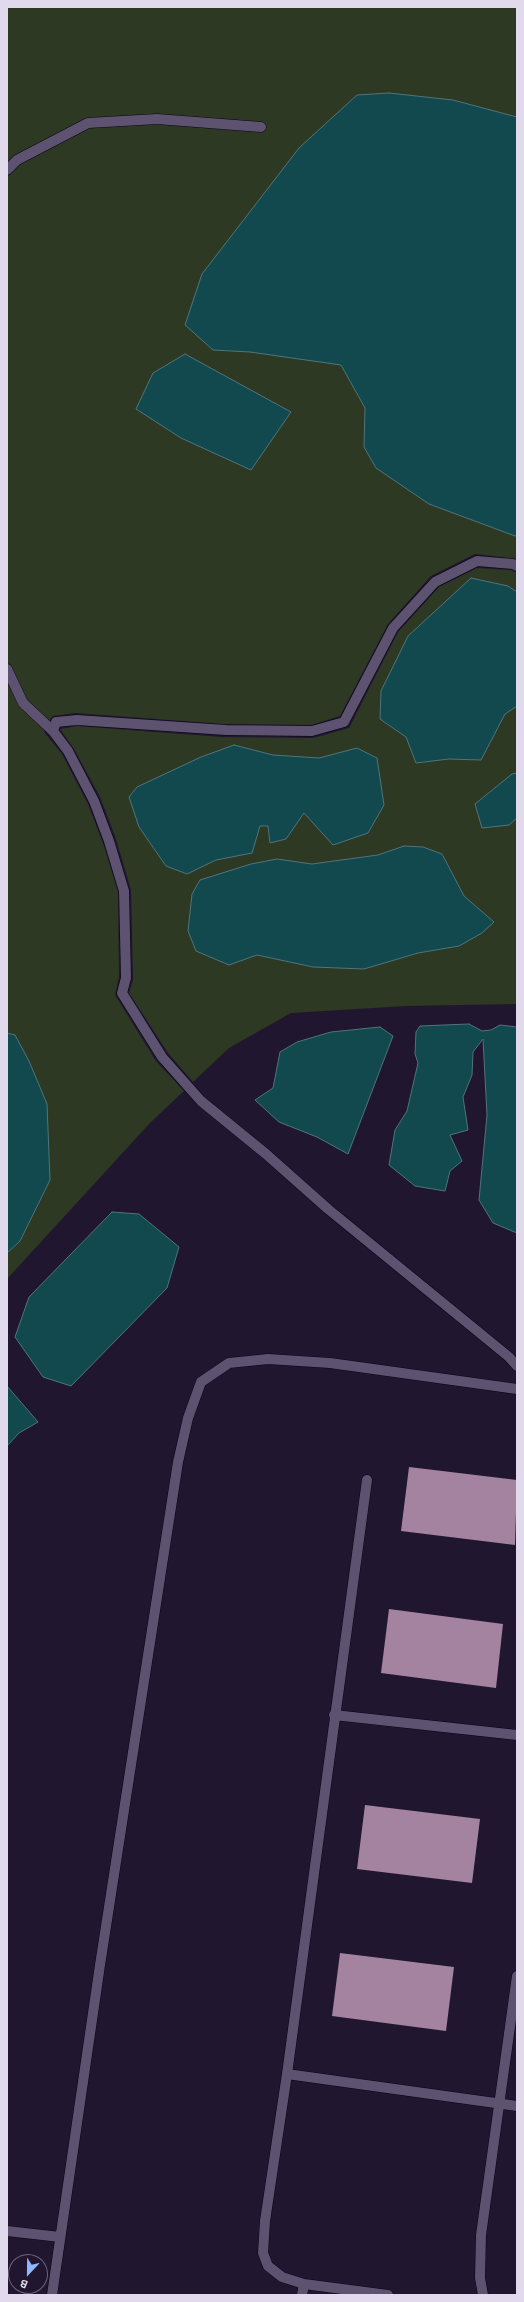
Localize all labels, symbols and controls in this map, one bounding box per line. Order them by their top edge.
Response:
north arrow [8,2254,48,2294]
text: B [18,2277,30,2291]

